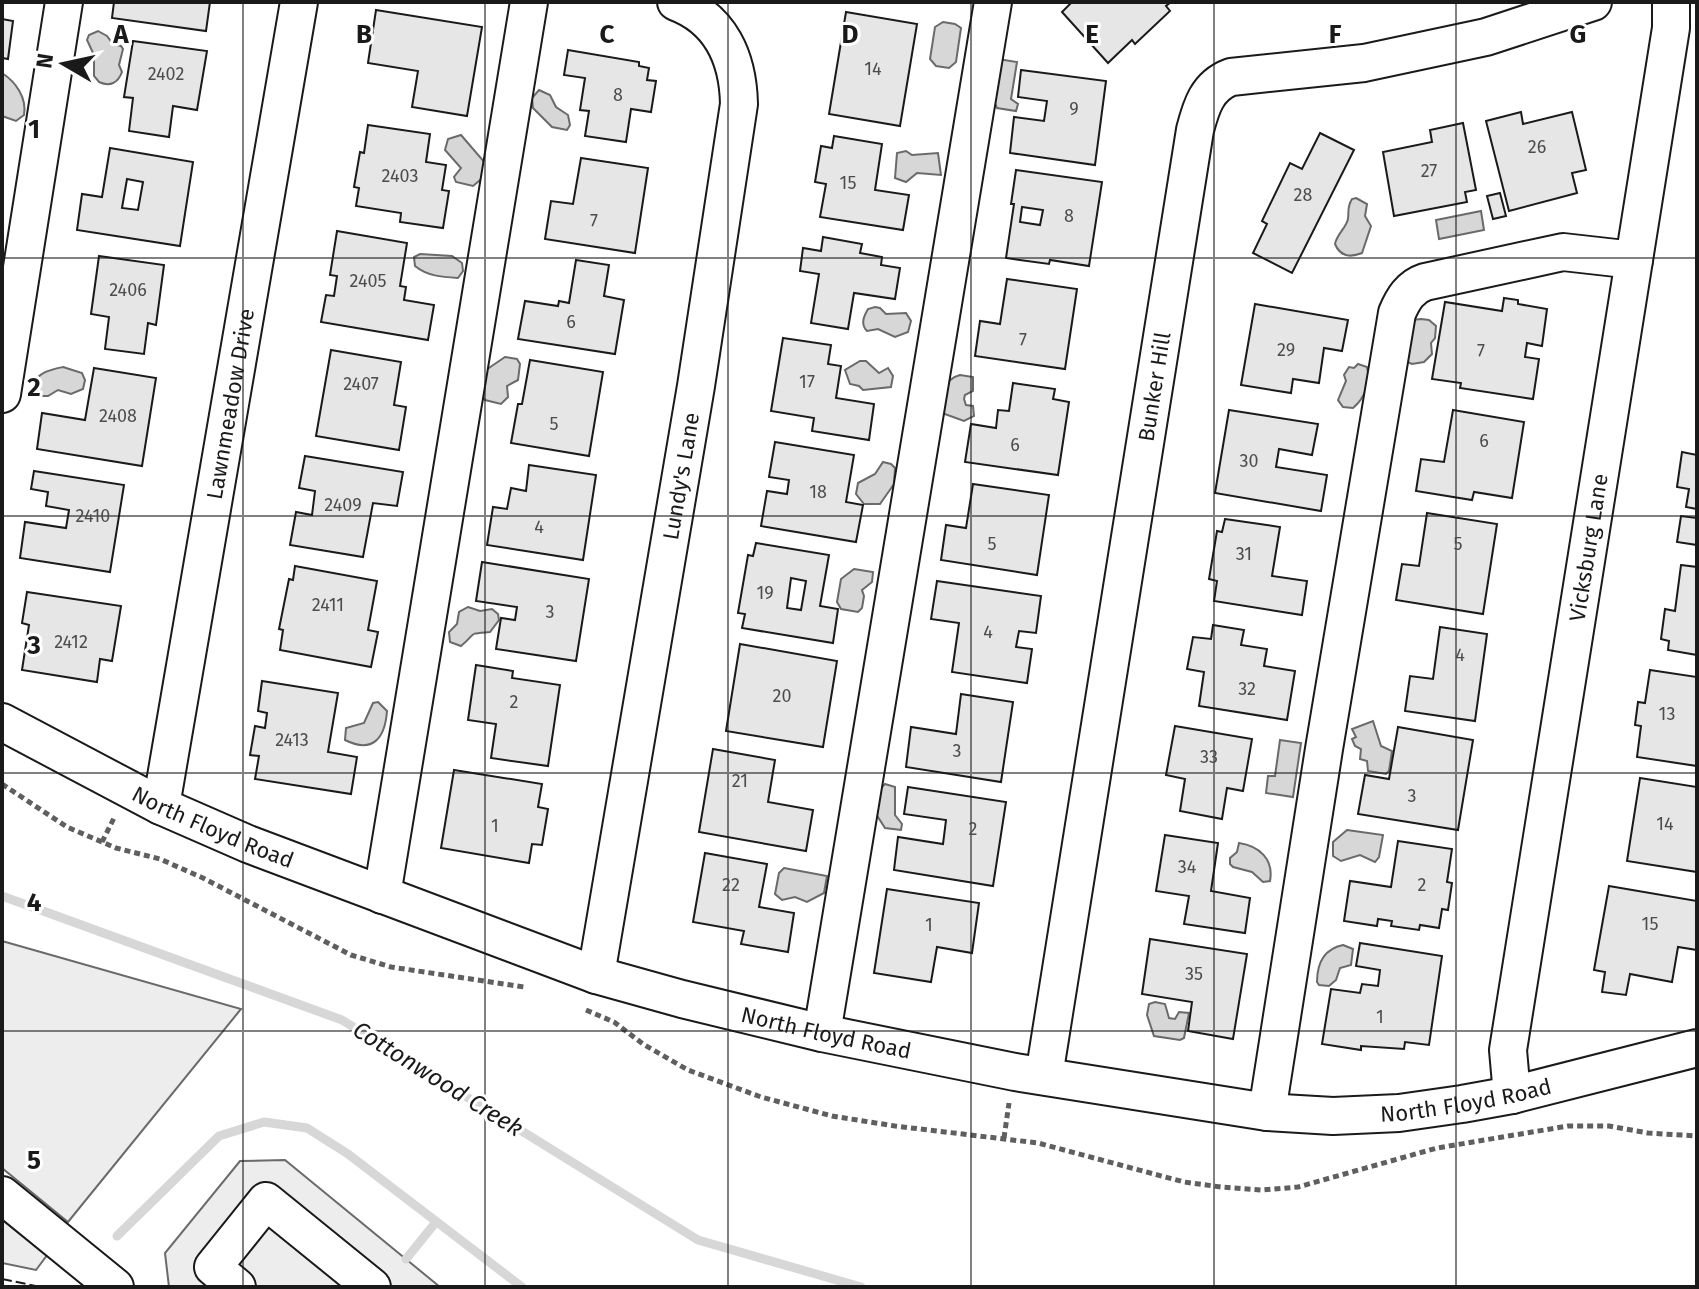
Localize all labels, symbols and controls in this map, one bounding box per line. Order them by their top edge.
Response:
text: A [112,19,129,50]
text: B [356,19,372,50]
text: C [600,19,615,50]
text: D [842,19,859,50]
text: E [1085,19,1099,50]
text: F [1329,19,1342,50]
text: G [1570,19,1586,50]
north arrow [24,24,104,104]
text: N [30,52,59,70]
house number: 14 [864,58,882,80]
house number: 2402 [148,63,184,85]
house number: 8 [613,84,623,106]
house number: 9 [1069,98,1079,120]
text: 1 [28,114,40,145]
house number: 26 [1528,136,1546,158]
house number: 27 [1421,160,1437,182]
house number: 2403 [382,165,418,187]
house number: 15 [840,172,856,194]
house number: 28 [1294,184,1312,206]
house number: 8 [1064,205,1074,227]
house number: 7 [590,210,598,232]
house number: 2405 [349,270,387,292]
house number: 2406 [109,279,147,301]
street label: Lawnmeadow Drive [201,306,260,501]
house number: 6 [566,311,576,333]
house number: 7 [1019,329,1027,351]
street label: Bunker Hill [1132,330,1177,444]
house number: 29 [1277,339,1295,361]
house number: 7 [1477,340,1485,362]
house number: 17 [799,371,815,393]
text: 2 [27,372,41,403]
house number: 2407 [343,373,379,395]
house number: 2408 [99,405,137,427]
street label: Lundy's Lane [657,411,705,542]
house number: 5 [549,413,559,435]
house number: 6 [1479,430,1489,452]
house number: 6 [1010,434,1020,456]
house number: 30 [1239,450,1259,472]
street label: Vicksburg Lane [1564,472,1614,624]
house number: 18 [809,481,827,503]
house number: 2409 [324,494,362,516]
house number: 2410 [76,505,110,527]
house number: 4 [534,516,544,538]
house number: 5 [987,533,997,555]
house number: 5 [1453,533,1463,555]
house number: 31 [1236,543,1252,565]
house number: 19 [756,582,774,604]
house number: 2411 [312,594,344,616]
house number: 3 [546,601,554,623]
house number: 4 [983,621,993,643]
text: 3 [26,630,41,661]
house number: 2412 [54,631,88,653]
house number: 4 [1455,644,1465,666]
house number: 32 [1238,678,1256,700]
house number: 20 [773,685,791,707]
house number: 2 [510,691,519,713]
house number: 13 [1659,703,1675,725]
house number: 2413 [275,729,309,751]
house number: 3 [953,740,961,762]
house number: 33 [1200,746,1218,768]
house number: 21 [732,770,748,792]
street label: North Floyd Road [128,780,297,874]
house number: 3 [1408,785,1416,807]
house number: 14 [1656,813,1674,835]
house number: 1 [491,815,499,837]
house number: 2 [969,818,978,840]
house number: 34 [1178,856,1197,878]
house number: 22 [722,874,740,896]
house number: 2 [1418,874,1427,896]
text: 4 [27,887,42,918]
house number: 15 [1642,913,1658,935]
house number: 1 [925,914,933,936]
house number: 35 [1185,963,1203,985]
street label: North Floyd Road [738,1001,913,1065]
house number: 1 [1376,1006,1384,1028]
water label: Cottonwood Creek [348,1015,528,1143]
street label: North Floyd Road [1380,1073,1554,1128]
text: 5 [27,1145,41,1176]

